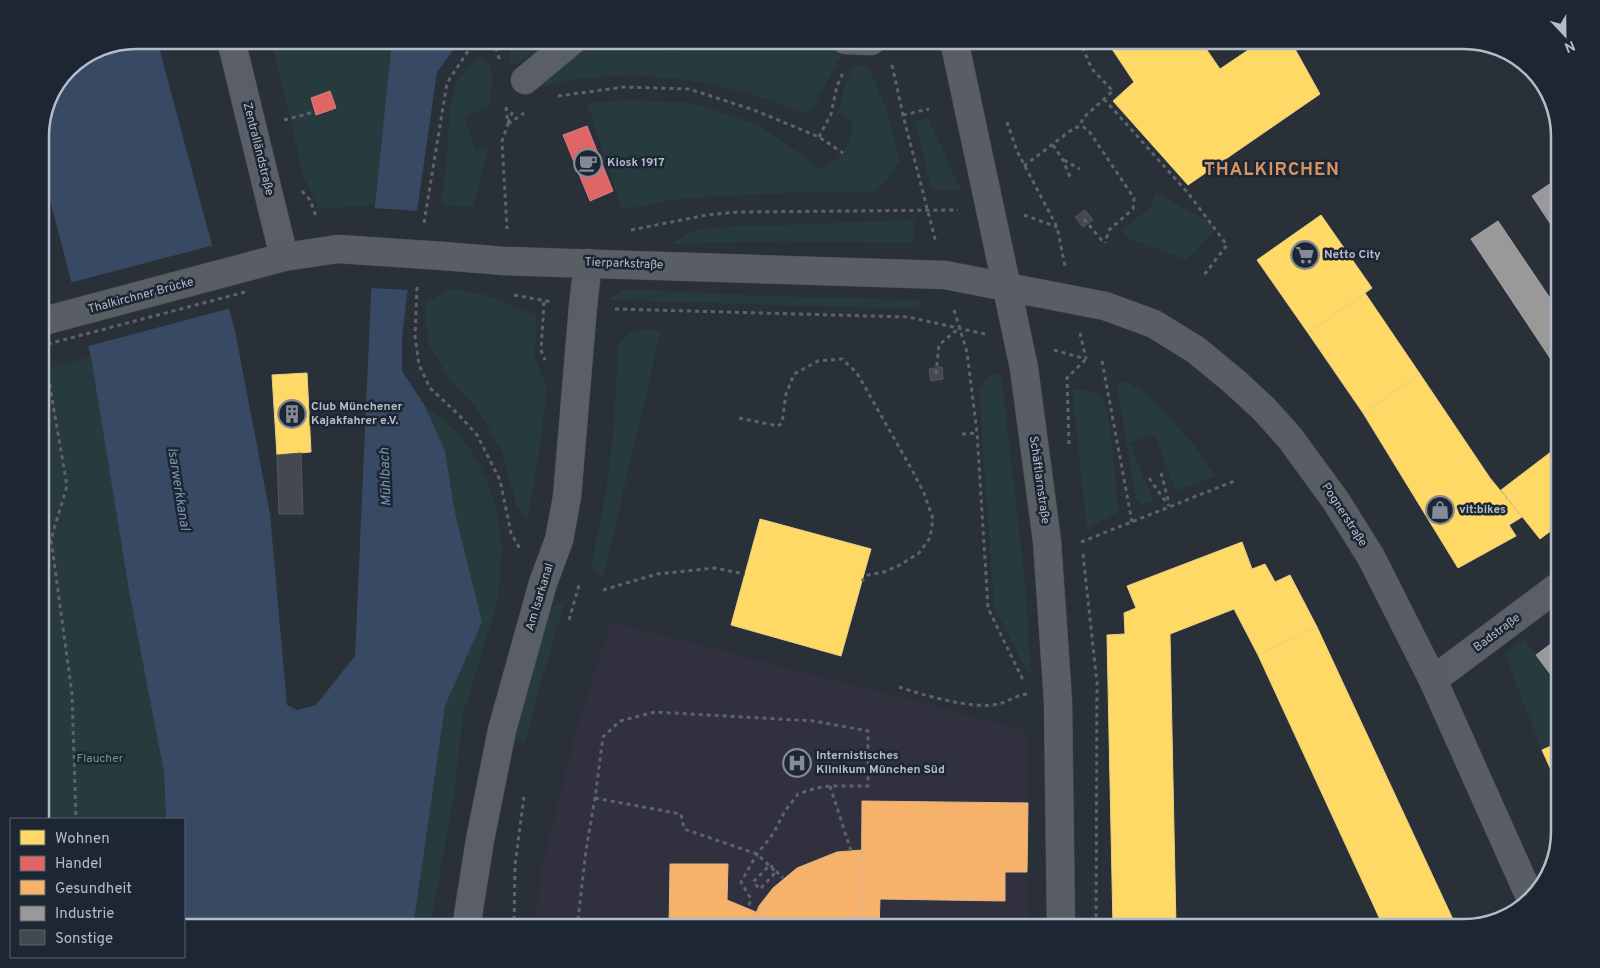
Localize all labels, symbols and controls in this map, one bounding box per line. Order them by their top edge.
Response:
north arrow [1540,10,1590,60]
text: N [1561,36,1577,55]
street label: Zentralländstraße [239,101,277,197]
cafe icon: Kiosk 1917 [573,148,603,178]
place label: Kiosk 1917 [607,155,665,171]
district label: THALKIRCHEN [1204,159,1340,182]
supermarket icon: Netto City [1290,240,1320,270]
place label: Netto City [1324,247,1381,263]
street label: Tierparkstraße [584,255,664,273]
street label: Thalkirchner Brücke [86,274,196,318]
building icon: Club Münchener Kajakfahrer e.V. [277,399,307,429]
place label: Club Münchener Kajakfahrer e.V. [311,399,402,429]
street label: Schäftlarnstraße [1025,435,1053,525]
water label: Isarwerkkanal [163,446,193,533]
water label: Mühlbach [376,447,396,507]
street label: Pognerstraße [1317,480,1371,550]
shop icon: vit:bikes [1425,495,1455,525]
place label: vit:bikes [1459,502,1506,518]
street label: Am Isarkanal [522,561,558,633]
street label: Badstraße [1470,610,1524,656]
hospital icon: Internistisches Klinikum München Süd [782,748,812,778]
place label: Internistisches Klinikum München Süd [816,748,945,778]
park label: Flaucher [76,751,124,767]
legend [10,818,185,958]
text: Wohnen [55,830,110,849]
text: Handel [55,855,102,874]
text: Gesundheit [55,880,132,899]
text: Industrie [55,905,114,924]
text: Sonstige [55,930,113,949]

